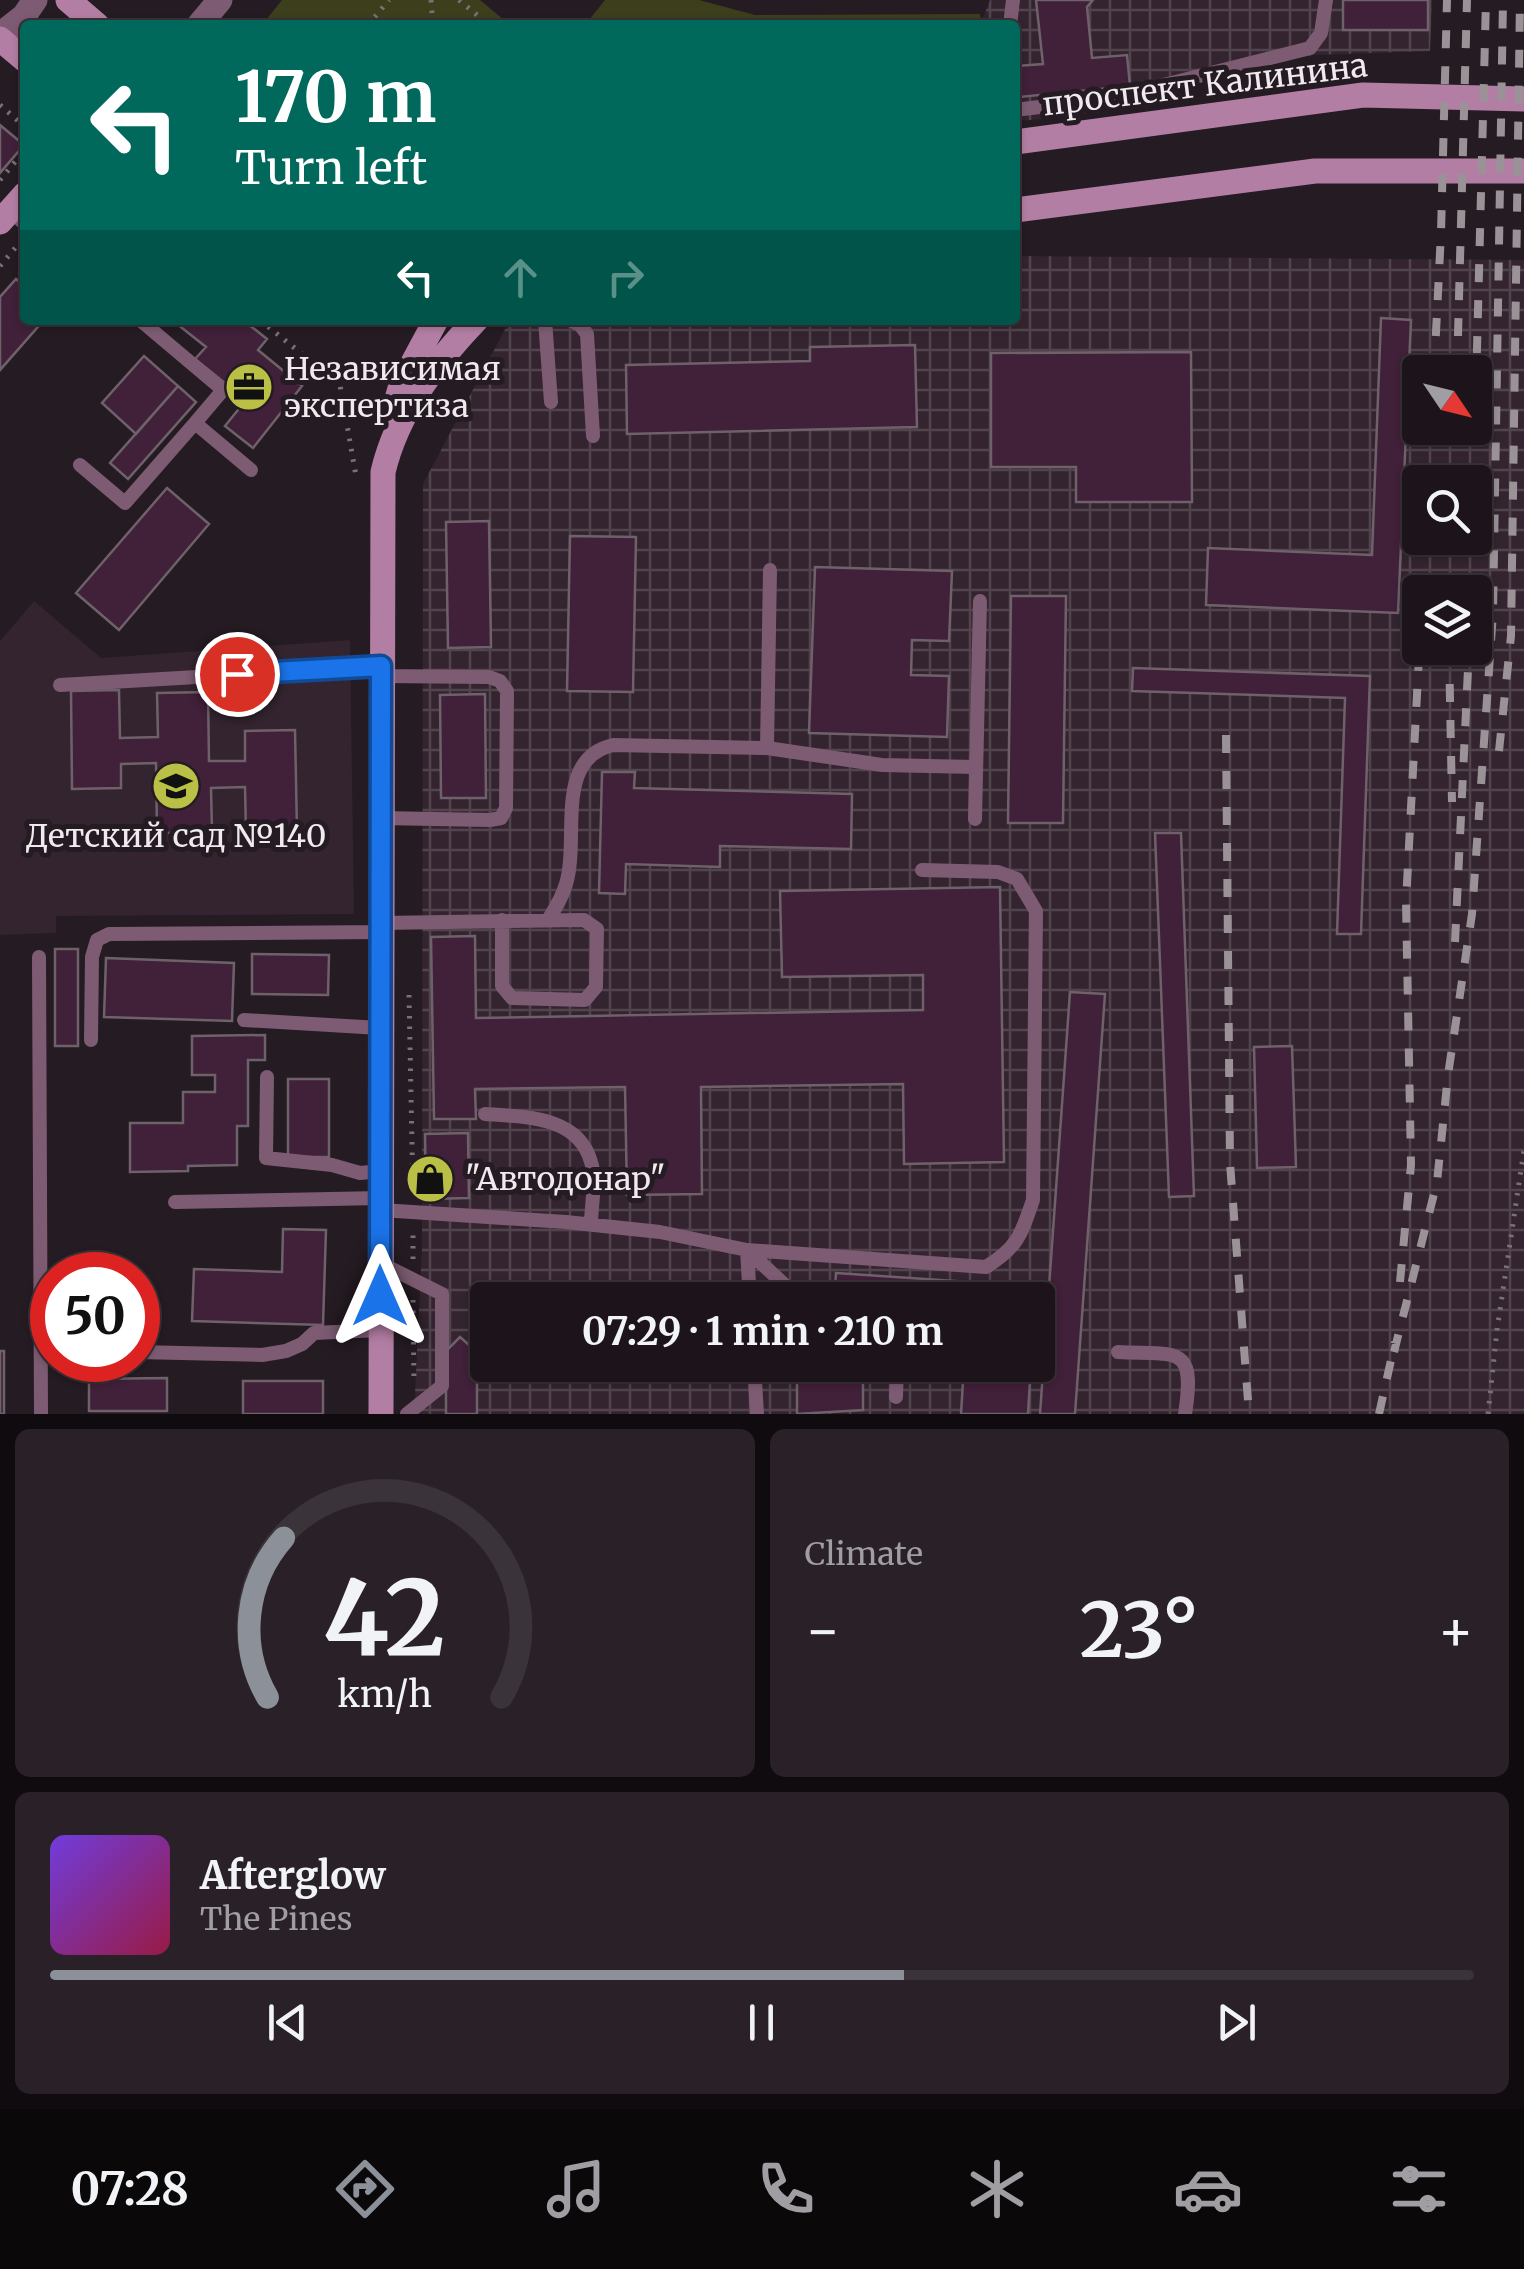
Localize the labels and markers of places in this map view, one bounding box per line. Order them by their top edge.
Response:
place label: Независимая экспертиза [284,349,501,426]
office icon: Независимая экспертиза [223,361,275,413]
pin [195,632,280,717]
school or university icon: Детский сад №140 [150,760,202,812]
place label: Детский сад №140 [26,816,326,856]
shop icon: "Автодонар" [404,1153,456,1205]
place label: "Автодонар" [465,1159,666,1199]

